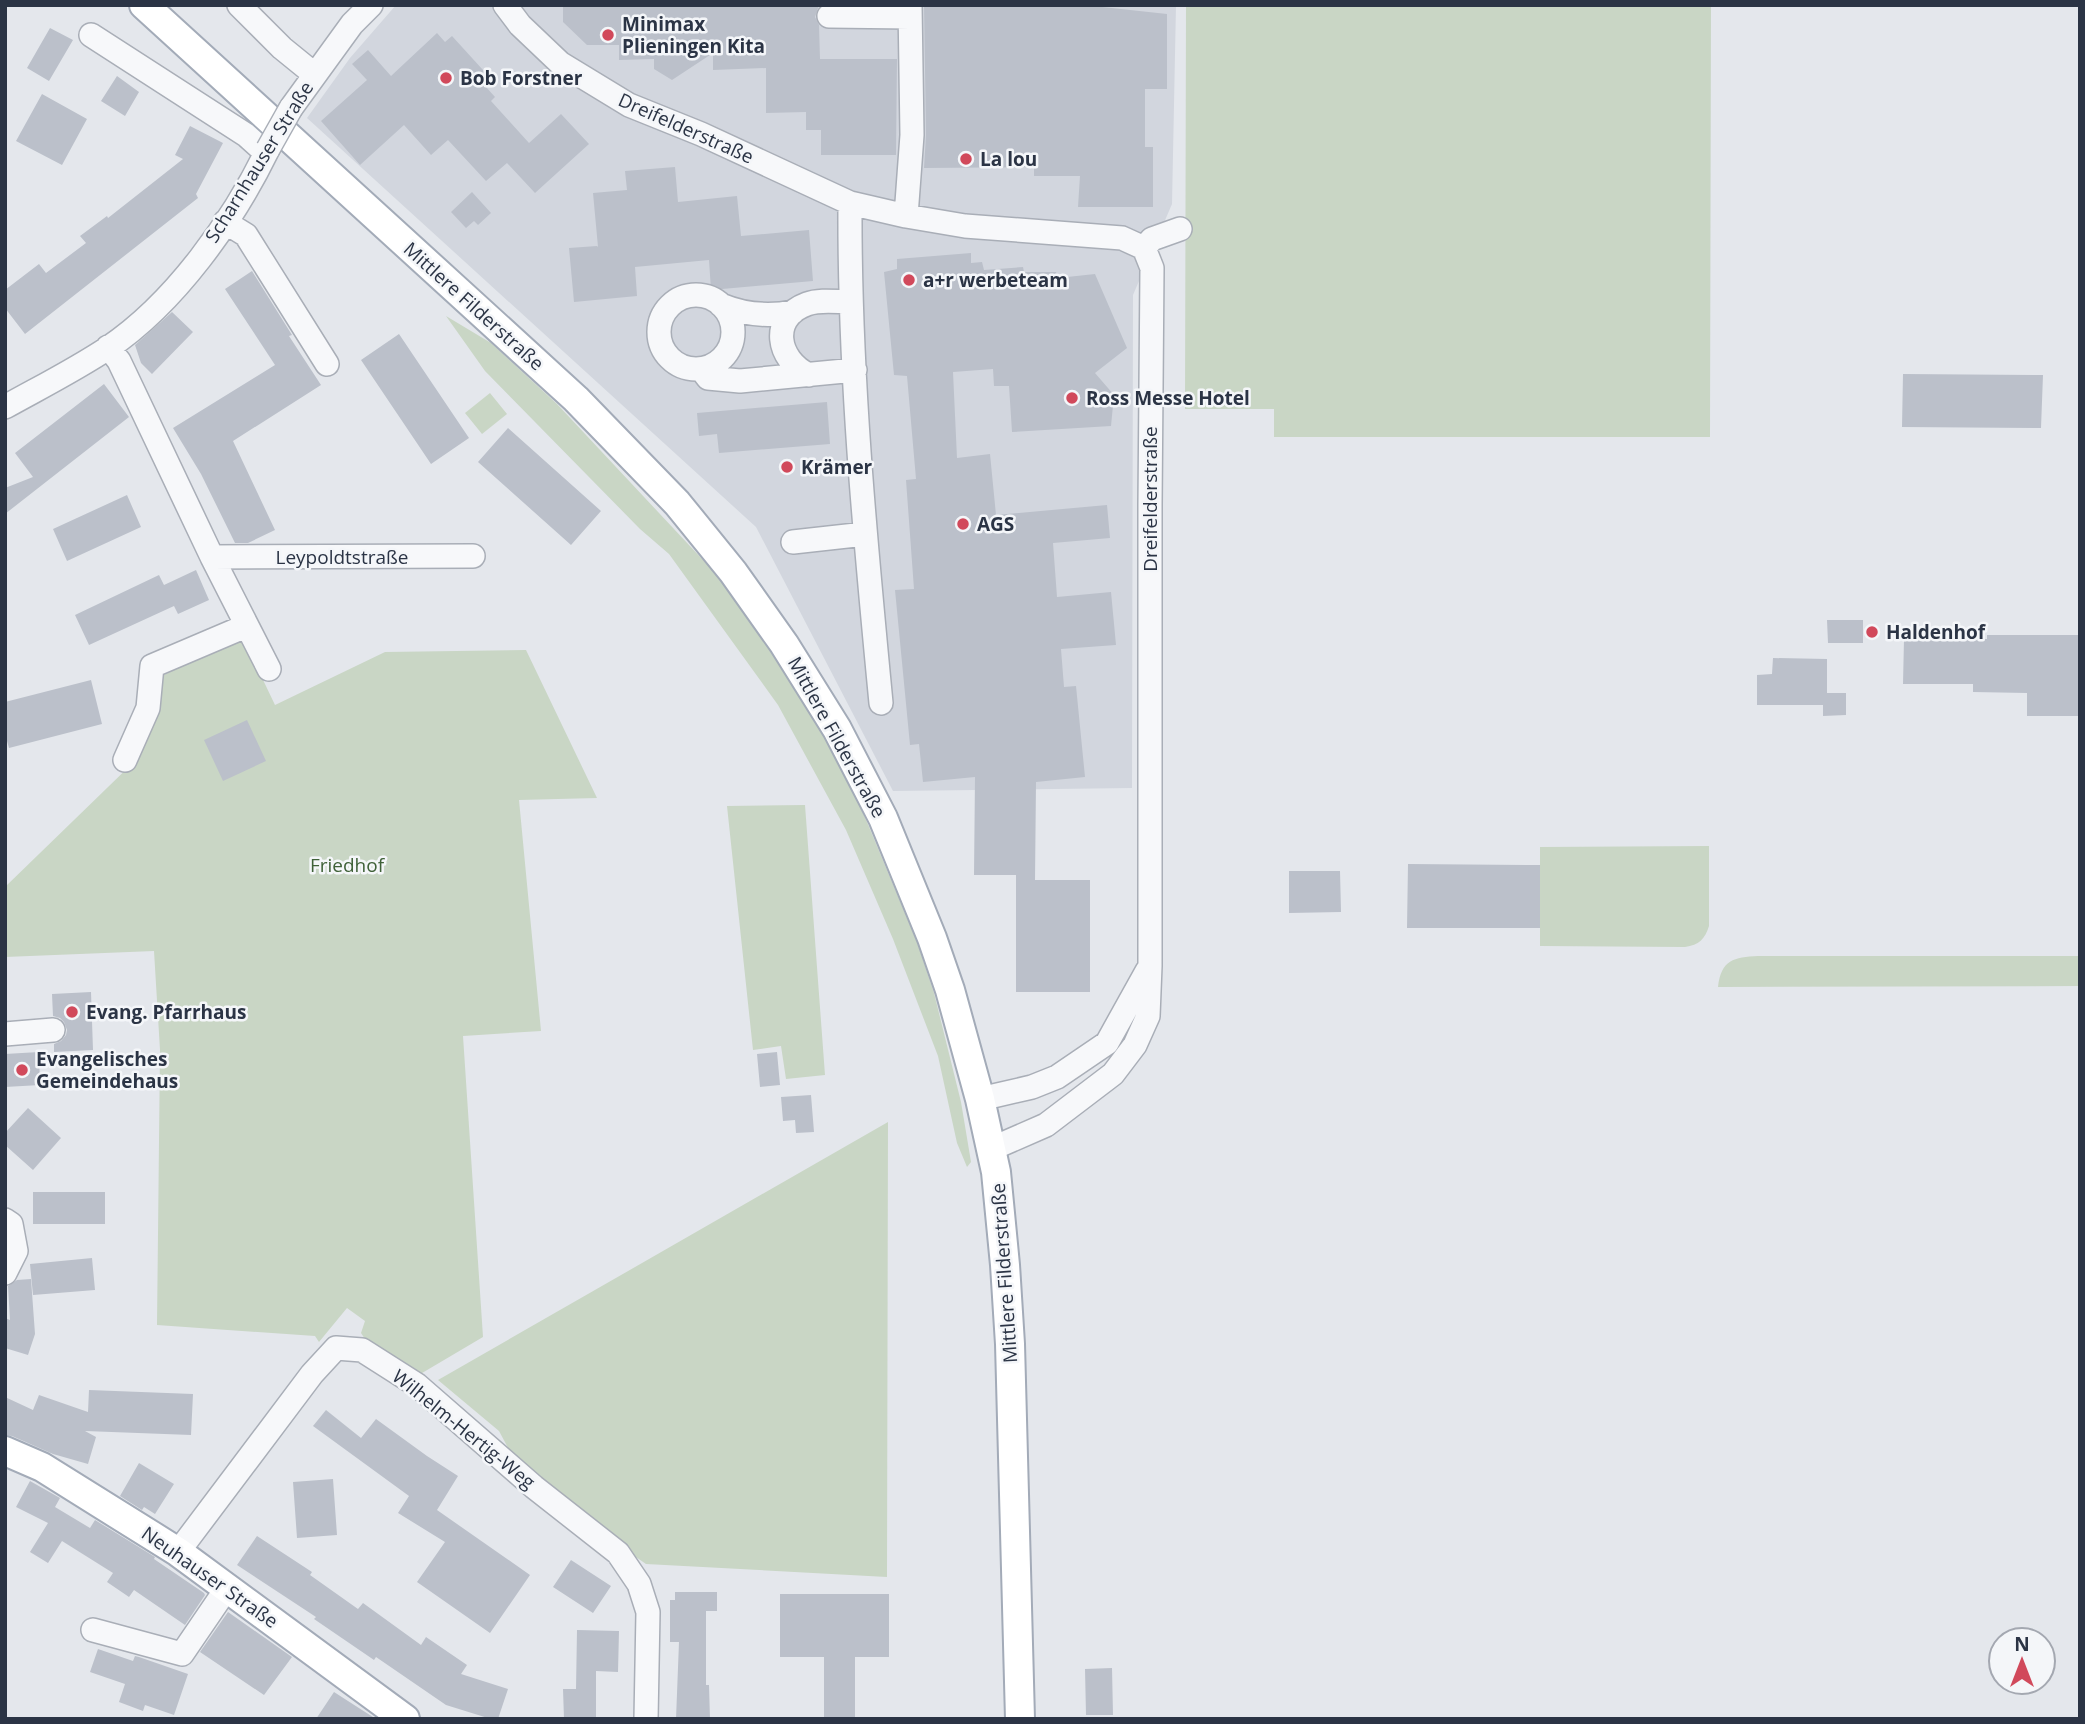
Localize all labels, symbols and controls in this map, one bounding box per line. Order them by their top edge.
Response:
place label: Minimax Plieningen Kita [622,11,765,59]
marker: Minimax Plieningen Kita [600,27,616,43]
place label: Bob Forstner [460,65,583,91]
marker: Bob Forstner [438,70,454,86]
street label: Scharnhauser Straße [199,76,319,248]
street label: Dreifelderstraße [614,87,758,169]
place label: La lou [980,146,1037,172]
marker: La lou [958,151,974,167]
street label: Mittlere Filderstraße [398,236,550,376]
place label: a+r werbeteam [923,267,1068,293]
marker: a+r werbeteam [901,272,917,288]
place label: Ross Messe Hotel [1086,385,1250,411]
marker: Ross Messe Hotel [1064,390,1080,406]
street label: Dreifelderstraße [1137,426,1163,572]
place label: Krämer [801,454,873,480]
marker: Krämer [779,459,795,475]
place label: AGS [977,511,1014,537]
marker: AGS [955,516,971,532]
street label: Leypoldtstraße [276,544,409,570]
place label: Haldenhof [1886,619,1987,645]
marker: Haldenhof [1864,624,1880,640]
street label: Mittlere Filderstraße [782,652,892,822]
park label: Friedhof [310,852,386,878]
place label: Evang. Pfarrhaus [86,999,246,1025]
marker: Evang. Pfarrhaus [64,1004,80,1020]
place label: Evangelisches Gemeindehaus [36,1046,178,1094]
marker: Evangelisches Gemeindehaus [14,1062,30,1078]
street label: Mittlere Filderstraße [985,1182,1023,1364]
street label: Wilhelm-Hertig-Weg [387,1363,541,1495]
street label: Neuhauser Straße [137,1520,283,1634]
north arrow [1987,1626,2057,1696]
text: N [2014,1631,2030,1657]

